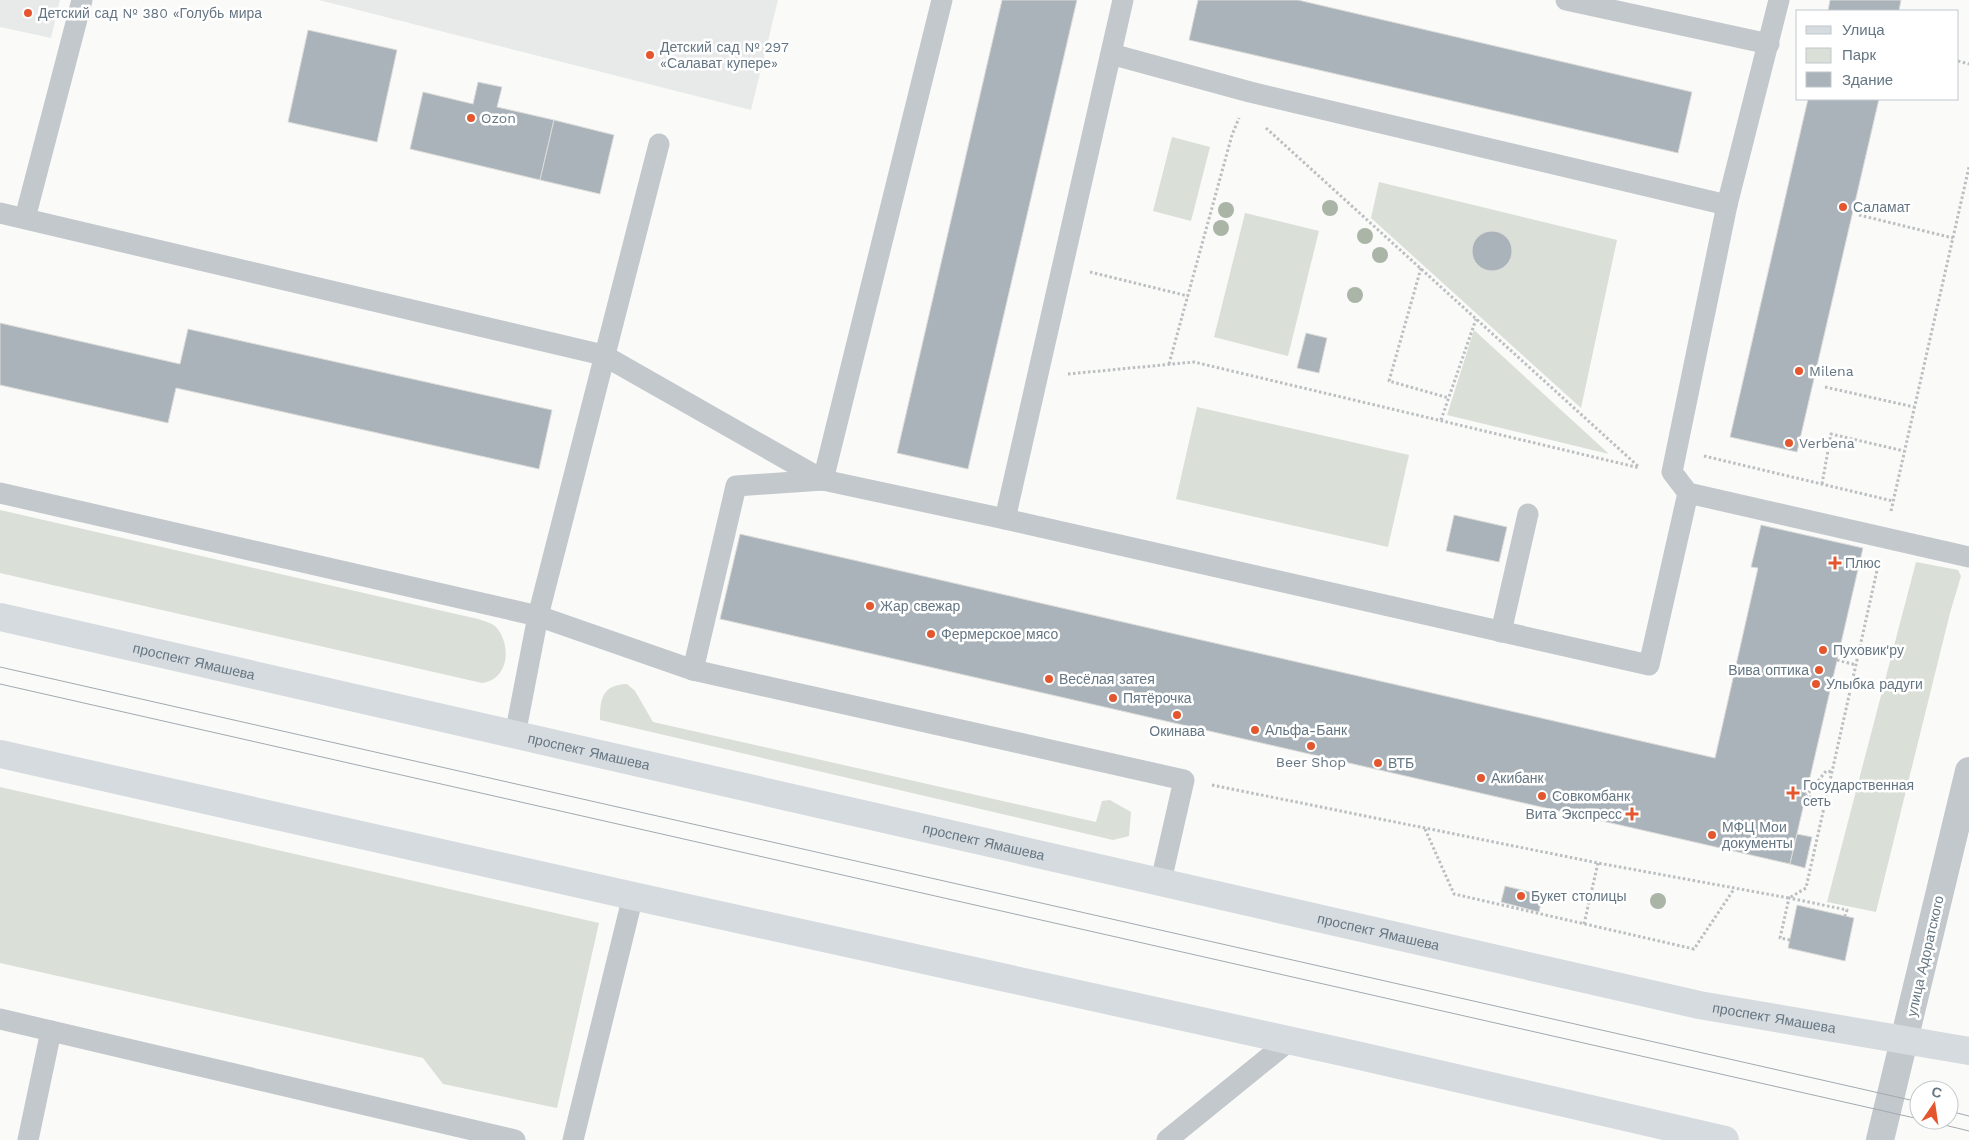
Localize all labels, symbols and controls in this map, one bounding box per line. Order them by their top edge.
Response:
place label: Детский сад № 380 «Голубь мира [38,5,262,21]
marker: Детский сад № 380 «Голубь мира [22,7,34,19]
legend [1796,10,1959,100]
text: Улица [1842,21,1885,39]
place label: Детский сад № 297 «Салават купере» [660,39,789,71]
text: Парк [1842,46,1876,64]
marker: Детский сад № 297 «Салават купере» [644,49,656,61]
text: Здание [1842,71,1893,89]
place label: Ozon [481,110,516,126]
marker: Ozon [465,112,477,124]
place label: Саламат [1853,199,1911,215]
marker: Саламат [1837,201,1849,213]
place label: Milena [1809,363,1854,379]
marker: Milena [1793,365,1805,377]
place label: Verbena [1799,435,1855,451]
marker: Verbena [1783,437,1795,449]
place label: Плюс [1845,555,1881,571]
marker: Плюс [1829,557,1841,569]
place label: Жар свежар [880,598,960,614]
marker: Жар свежар [864,600,876,612]
place label: Фермерское мясо [941,626,1058,642]
marker: Фермерское мясо [925,628,937,640]
street label: проспект Ямашева [131,640,257,683]
place label: Пуховик'ру [1833,642,1904,658]
marker: Пуховик'ру [1817,644,1829,656]
place label: Вива оптика [1728,662,1809,678]
marker: Вива оптика [1813,664,1825,676]
place label: Весёлая затея [1059,671,1155,687]
marker: Весёлая затея [1043,673,1055,685]
place label: Улыбка радуги [1826,676,1923,692]
marker: Улыбка радуги [1810,678,1822,690]
place label: Пятёрочка [1123,690,1192,706]
marker: Пятёрочка [1107,692,1119,704]
marker: Окинава [1171,709,1183,721]
place label: Альфа-Банк [1265,722,1348,738]
place label: Окинава [1149,723,1205,739]
marker: Альфа-Банк [1249,724,1261,736]
street label: проспект Ямашева [526,730,652,773]
marker: Beer Shop [1305,740,1317,752]
place label: Beer Shop [1276,754,1346,770]
place label: ВТБ [1388,755,1414,771]
marker: ВТБ [1372,757,1384,769]
place label: Акибанк [1491,770,1544,786]
marker: Акибанк [1475,772,1487,784]
place label: Государственная сеть [1803,777,1914,809]
marker: Государственная сеть [1787,787,1799,799]
place label: Совкомбанк [1552,788,1631,804]
marker: Совкомбанк [1536,790,1548,802]
place label: Вита Экспресс [1526,806,1622,822]
marker: Вита Экспресс [1626,808,1638,820]
place label: МФЦ Мои документы [1722,819,1793,851]
street label: проспект Ямашева [921,820,1046,863]
marker: МФЦ Мои документы [1706,829,1718,841]
place label: Букет столицы [1531,888,1626,904]
marker: Букет столицы [1515,890,1527,902]
street label: улица Адоратского [1903,894,1947,1018]
street label: проспект Ямашева [1316,910,1441,954]
street label: проспект Ямашева [1711,999,1837,1036]
north arrow [1909,1080,1959,1130]
text: С [1930,1083,1944,1101]

